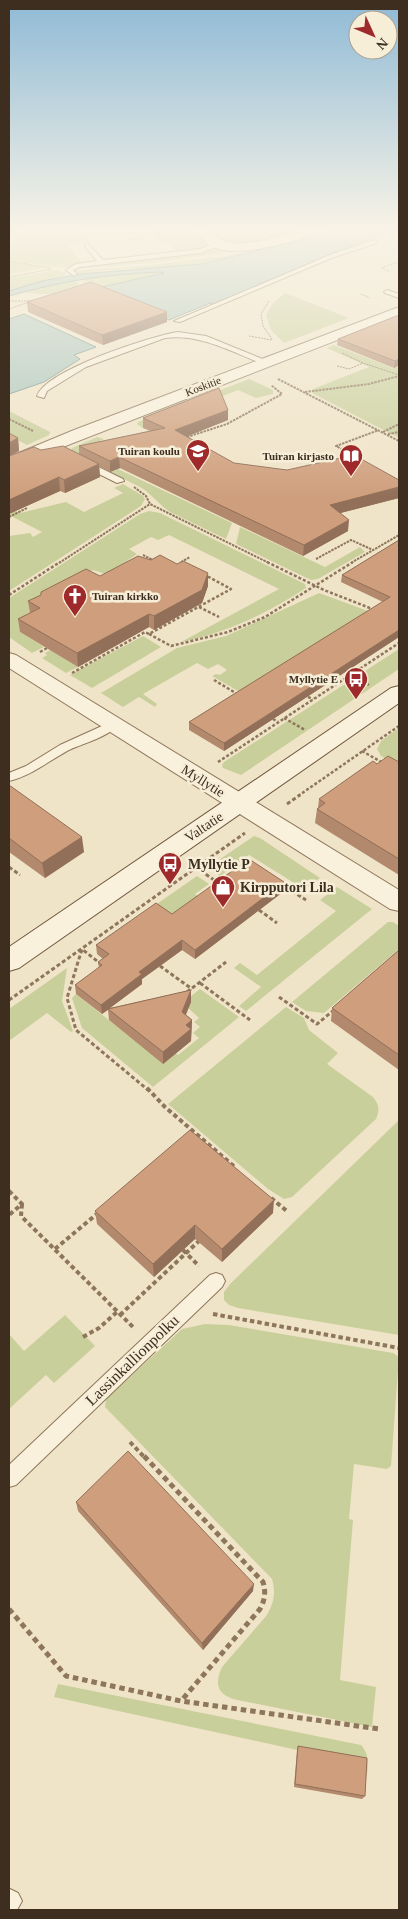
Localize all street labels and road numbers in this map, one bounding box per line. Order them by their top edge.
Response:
street label: Koskitie [183,374,223,398]
street label: Myllytie [179,762,227,800]
street label: Valtatie [182,809,226,845]
street label: Lassinkallionpolku [82,1311,183,1409]

